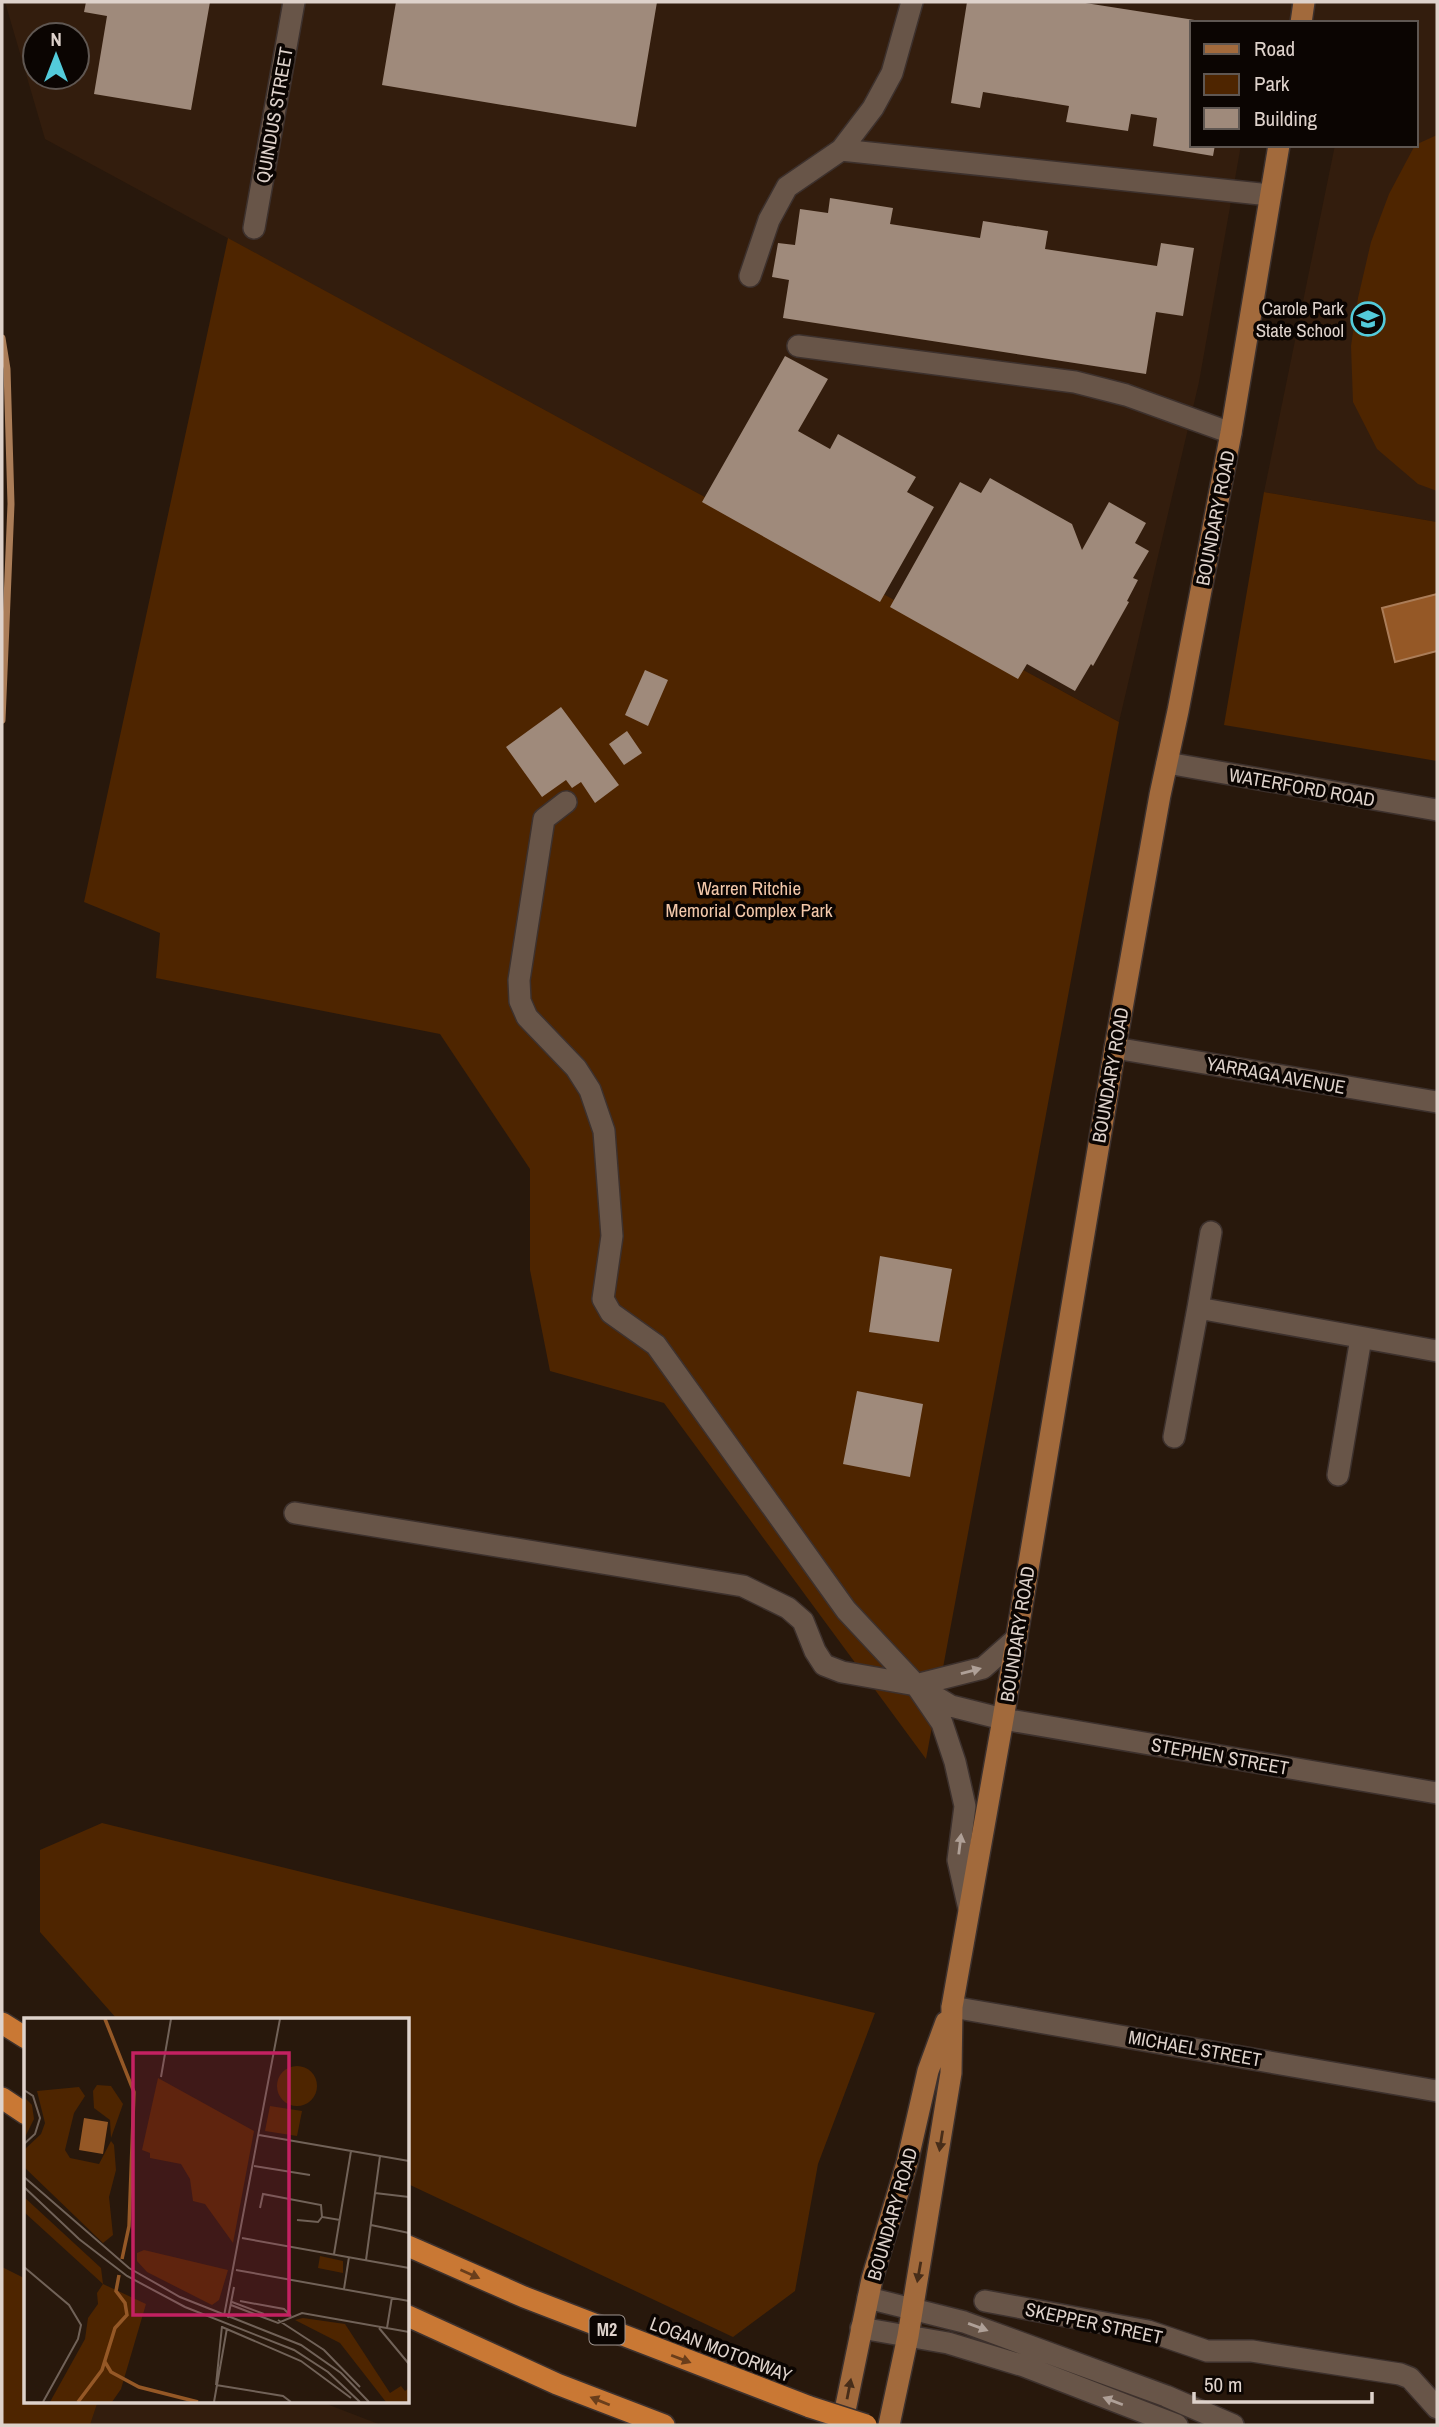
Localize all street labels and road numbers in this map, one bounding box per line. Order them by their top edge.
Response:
street label: QUINDUS STREET [249,44,299,185]
street label: BOUNDARY ROAD [1189,448,1241,588]
street label: WATERFORD ROAD [1227,761,1377,813]
street label: BOUNDARY ROAD [1085,1005,1135,1145]
street label: YARRAGA AVENUE [1205,1050,1347,1100]
street label: BOUNDARY ROAD [993,1564,1041,1704]
street label: STEPHEN STREET [1149,1731,1291,1781]
street label: MICHAEL STREET [1127,2024,1264,2073]
street label: BOUNDARY ROAD [861,2145,923,2283]
street label: SKEPPER STREET [1023,2296,1165,2350]
street label: LOGAN MOTORWAY [646,2310,796,2388]
road number: M2 [590,2316,624,2344]

